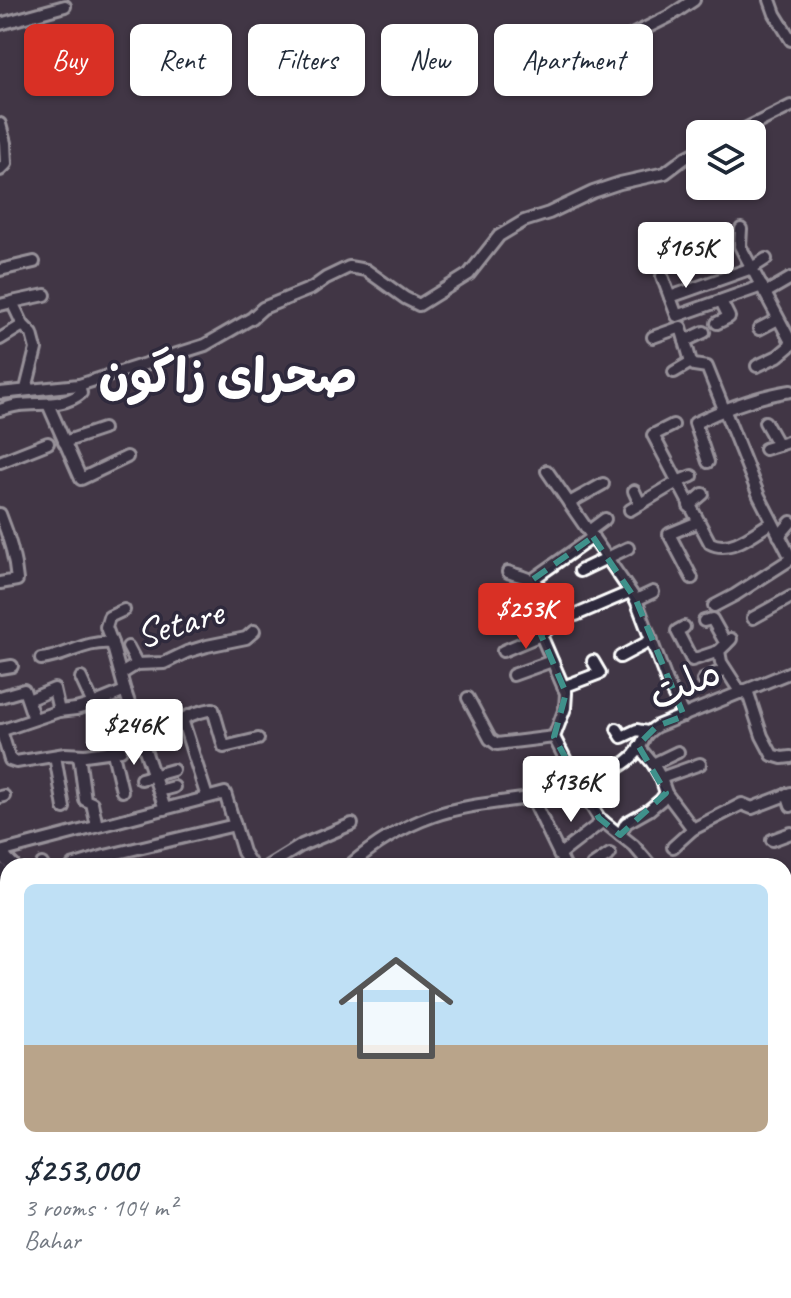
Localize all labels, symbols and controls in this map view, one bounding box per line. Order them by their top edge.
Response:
chip: Buy [24,24,114,96]
chip: Rent [130,24,232,96]
chip: Filters [248,24,365,96]
chip: New [381,24,478,96]
chip: Apartment [494,24,653,96]
map controls [686,120,766,200]
button: layers [686,120,766,200]
pin: $165K [630,222,742,290]
text: $165K [656,231,716,264]
district label: صحرای زاگون [99,346,357,406]
pin: $253K [470,583,582,651]
street label: Setare [130,586,231,659]
text: $253K [496,592,556,625]
street label: ملت [641,646,728,722]
pin: $246K [78,699,190,767]
text: $246K [104,708,164,741]
pin: $136K [515,756,627,824]
text: $136K [541,765,601,798]
icon: home [324,936,468,1080]
text: $253,000 [24,1148,137,1191]
text: 3 rooms · 104 m² [24,1191,176,1224]
text: Bahar [24,1224,81,1257]

